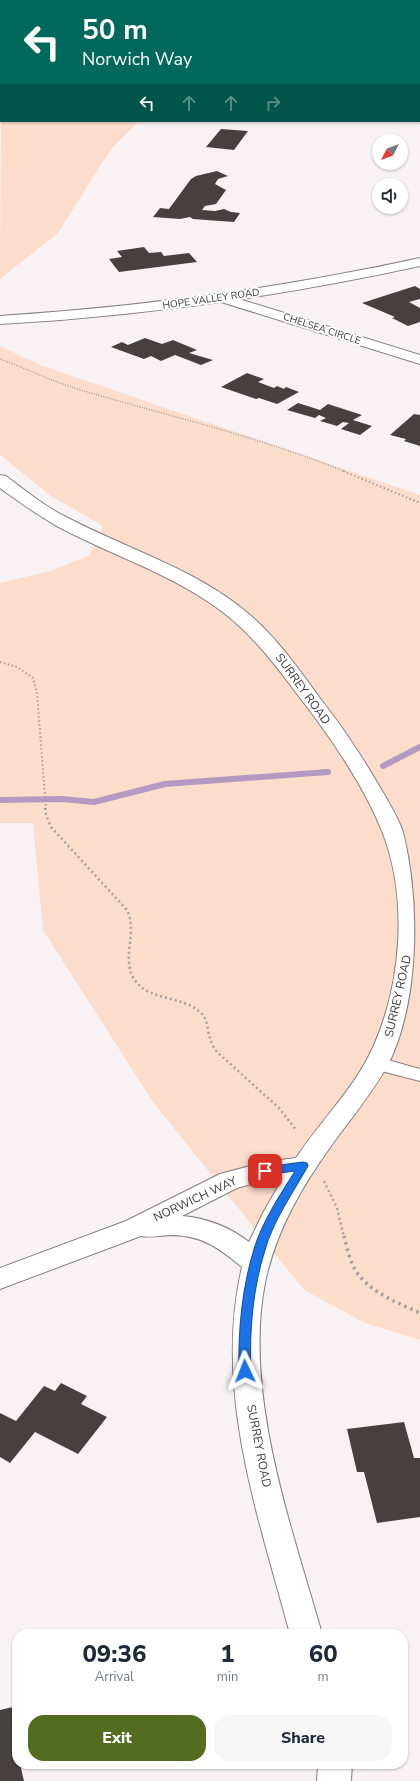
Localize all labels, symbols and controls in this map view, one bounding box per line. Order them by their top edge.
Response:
text: 50 m [82,11,148,49]
icon: left [16,16,68,68]
text: Norwich Way [82,47,192,71]
icon: left [136,92,158,114]
icon: ahead [178,92,200,114]
icon: ahead [220,92,242,114]
icon: right [262,92,284,114]
north arrow [372,134,408,170]
map controls [372,134,408,214]
button: sound [372,178,408,214]
street label: HOPE VALLEY ROAD [162,285,260,313]
street label: CHELSEA CIRCLE [281,310,363,348]
street label: SURREY ROAD [272,650,334,728]
street label: SURREY ROAD [381,953,415,1039]
pin [248,1154,282,1188]
icon: arrive [254,1160,276,1182]
street label: NORWICH WAY [151,1172,240,1225]
position arrow [224,1350,266,1392]
street label: SURREY ROAD [243,1403,275,1489]
text: 09:36 [82,1638,146,1670]
text: 1 [220,1638,235,1670]
text: 60 [309,1638,338,1670]
text: Arrival [95,1668,134,1686]
text: min [217,1668,238,1686]
text: m [318,1668,329,1686]
button: Exit [28,1715,206,1761]
button: Share [214,1715,392,1761]

